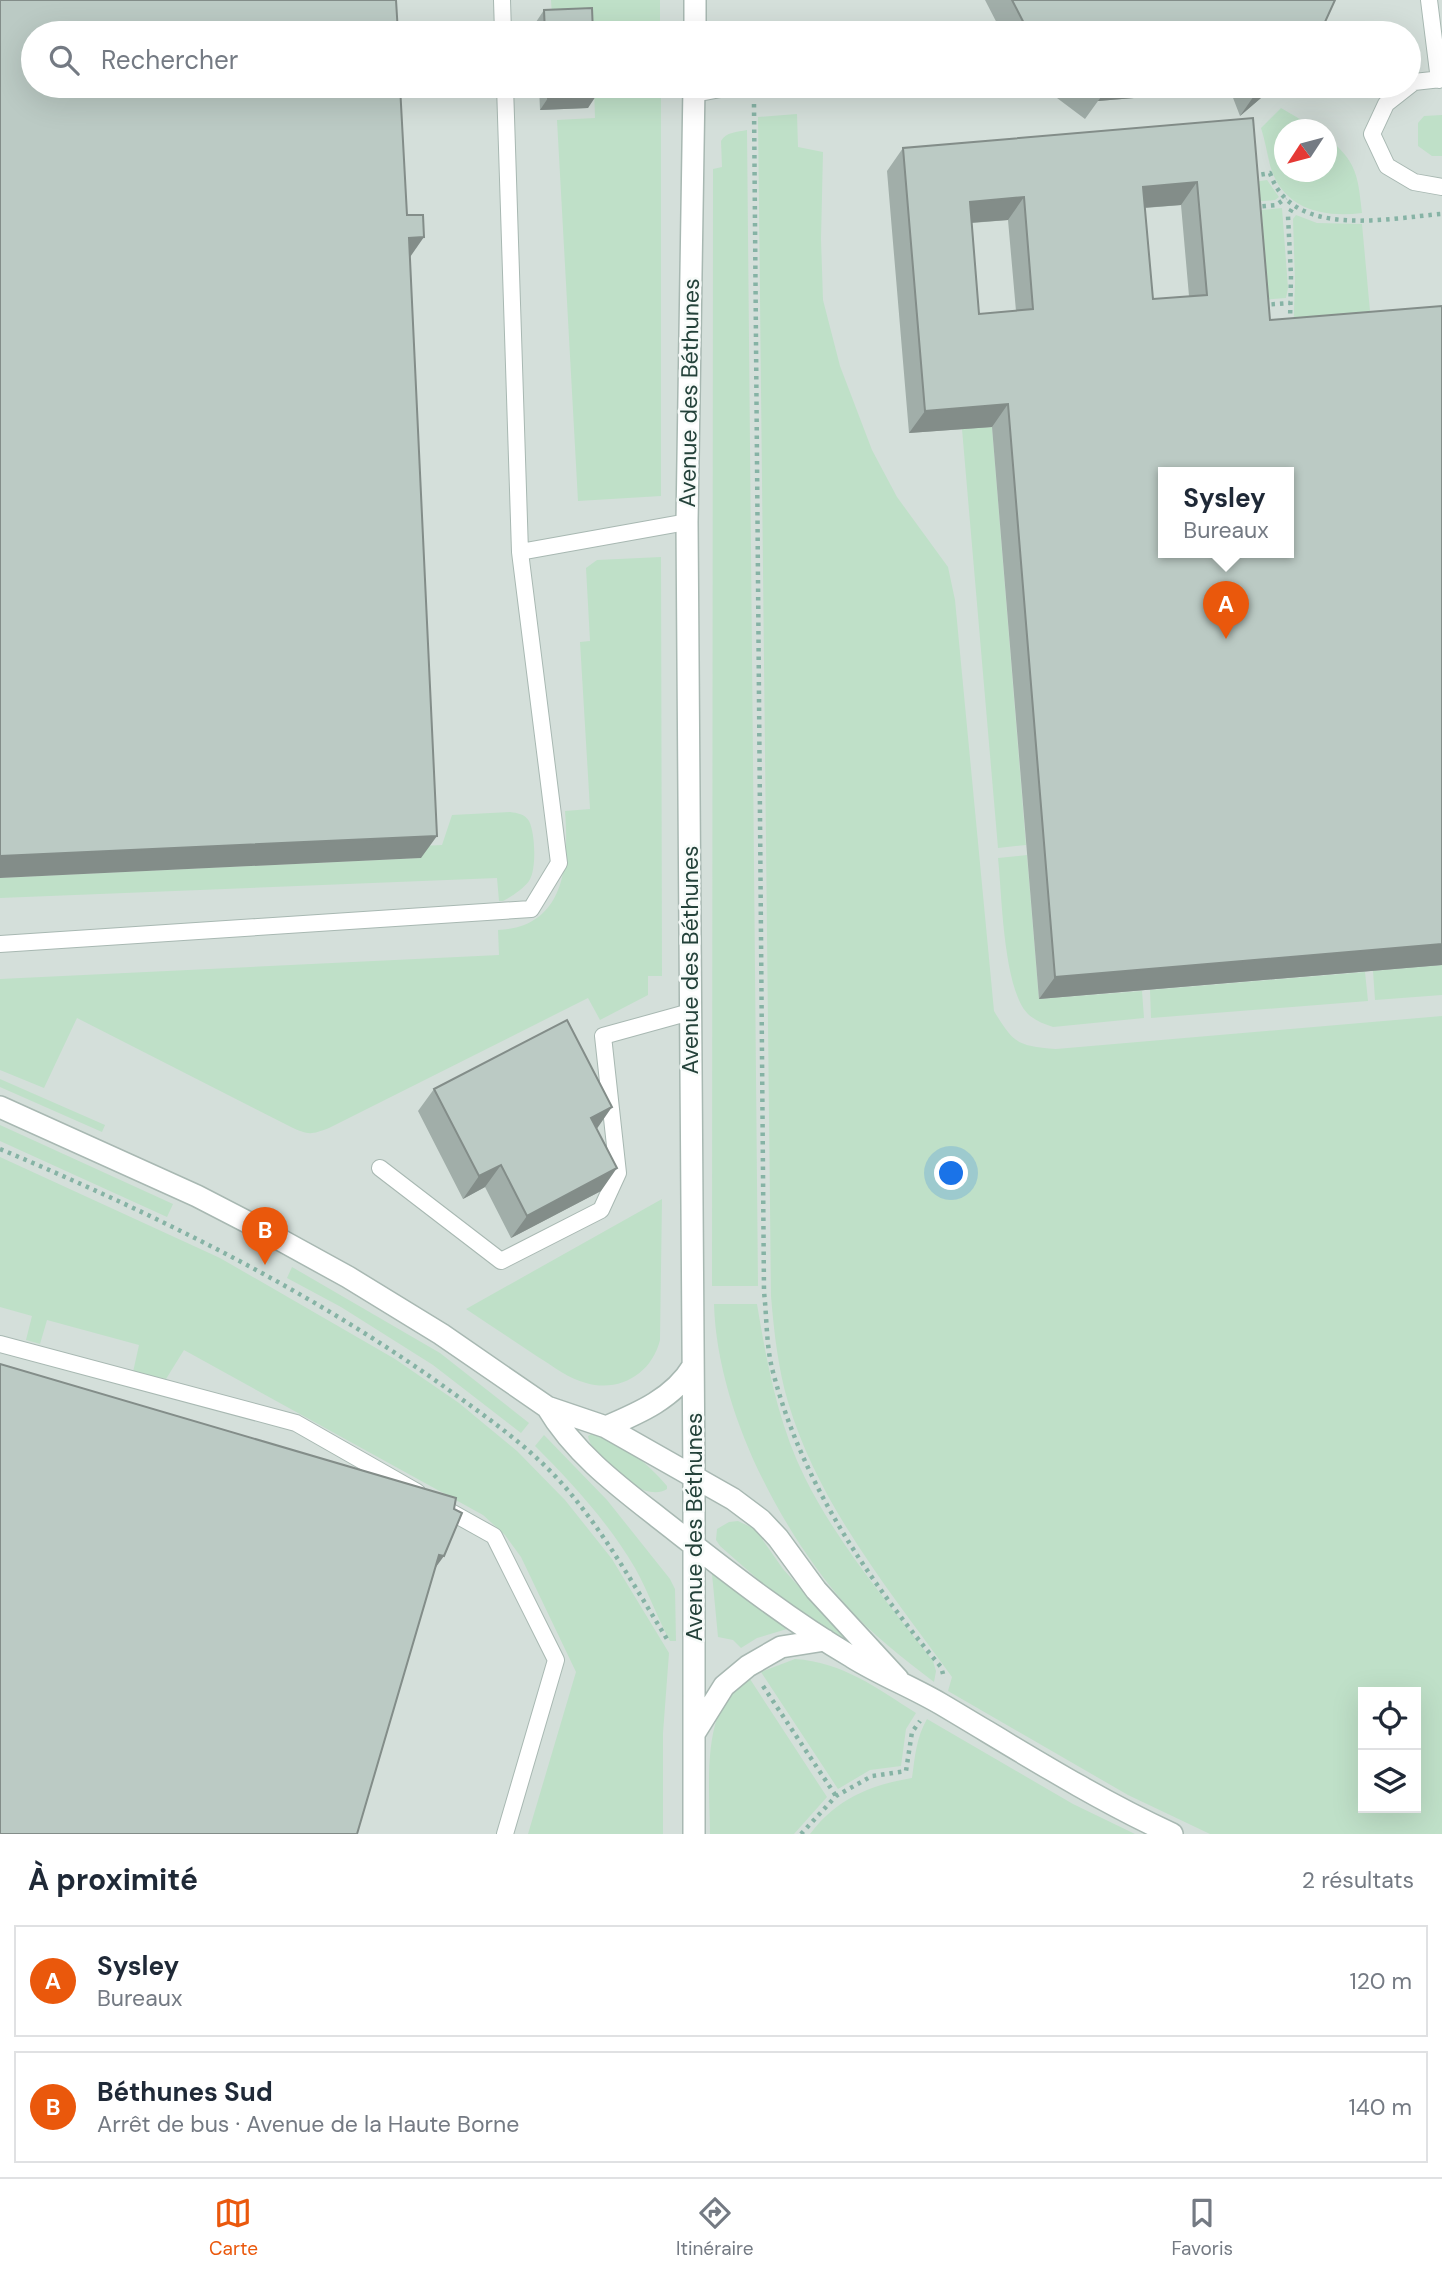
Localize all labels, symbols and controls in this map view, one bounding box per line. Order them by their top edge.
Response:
search box [21,21,1421,98]
icon: search [45,41,83,79]
text: Rechercher [101,43,238,77]
north arrow [1274,119,1337,182]
street label: Avenue des Béthunes [672,278,706,508]
popup [1158,467,1294,558]
text: Sysley [1183,481,1266,515]
text: Bureaux [1183,515,1269,545]
pin: A [1203,581,1249,639]
street label: Avenue des Béthunes [675,845,705,1075]
your location [934,1156,968,1190]
pin: B [242,1207,288,1265]
street label: Avenue des Béthunes [679,1412,709,1642]
map controls [1358,1687,1421,1813]
button: locate [1358,1687,1421,1750]
button: layers [1358,1750,1421,1813]
text: À proximité [28,1860,198,1899]
text: 2 résultats [1302,1865,1414,1895]
text: Sysley [97,1949,179,1983]
text: A [45,1966,61,1996]
text: 120 m [1349,1966,1412,1996]
text: Bureaux [97,1983,182,2013]
text: Béthunes Sud [97,2075,273,2109]
text: B [46,2092,60,2122]
text: 140 m [1349,2092,1412,2122]
text: Arrêt de bus · Avenue de la Haute Borne [97,2109,519,2139]
tab: Carte [209,2194,258,2261]
tab: Itinéraire [676,2194,754,2261]
tab: Favoris [1172,2194,1233,2261]

